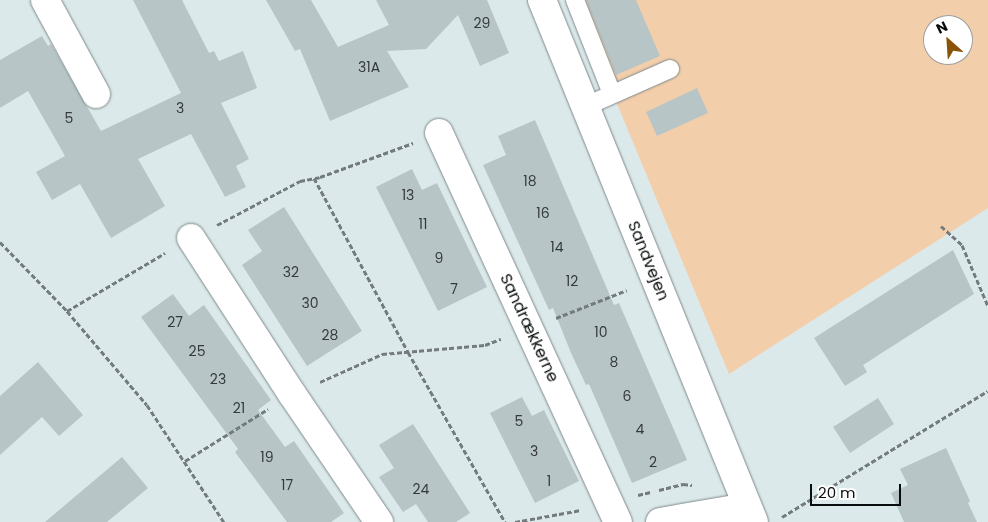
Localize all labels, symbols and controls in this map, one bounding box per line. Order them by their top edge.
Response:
house number: 29 [474,15,490,31]
north arrow [923,15,973,65]
text: N [933,16,951,39]
house number: 31A [358,59,380,75]
house number: 3 [176,100,184,116]
house number: 5 [65,110,73,126]
house number: 18 [523,173,537,189]
house number: 13 [402,187,414,203]
house number: 16 [536,205,550,221]
house number: 11 [419,216,427,232]
street label: Sandvejen [623,218,673,304]
house number: 14 [550,239,564,255]
house number: 9 [435,250,443,266]
house number: 32 [283,264,299,280]
street label: Sandrækkerne [496,271,562,385]
house number: 12 [566,273,578,289]
house number: 7 [450,281,458,297]
house number: 30 [301,295,319,311]
house number: 27 [167,314,183,330]
house number: 10 [594,324,608,340]
house number: 28 [322,327,338,343]
house number: 25 [189,343,205,359]
house number: 8 [610,354,618,370]
house number: 23 [210,371,226,387]
house number: 6 [623,388,631,404]
house number: 21 [233,400,245,416]
house number: 5 [515,413,523,429]
house number: 4 [636,421,644,437]
house number: 3 [530,443,538,459]
house number: 19 [260,449,274,465]
house number: 2 [649,454,657,470]
house number: 1 [547,473,551,489]
scale bar [813,474,904,506]
house number: 17 [281,477,293,493]
house number: 24 [413,481,429,497]
text: 20 m [818,482,856,503]

